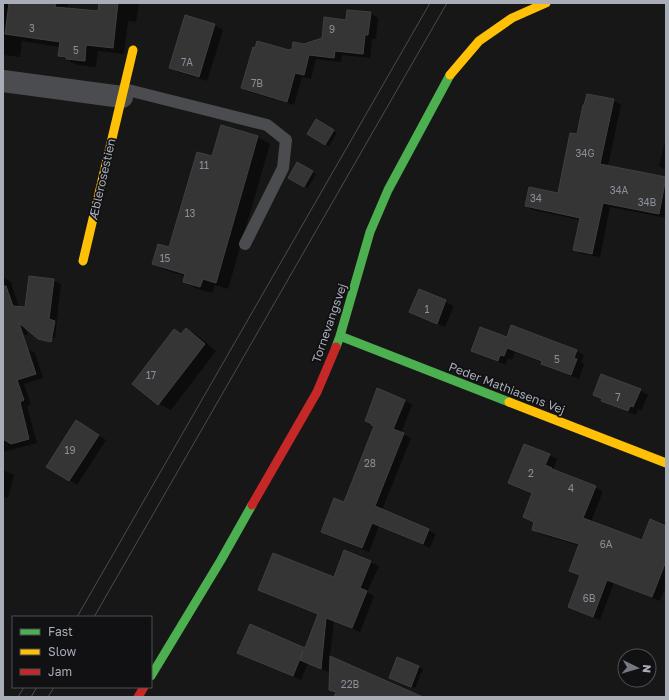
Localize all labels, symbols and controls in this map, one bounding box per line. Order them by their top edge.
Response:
house number: 3 [29,22,35,34]
house number: 9 [329,23,335,35]
house number: 5 [73,44,79,56]
house number: 7A [181,56,193,68]
house number: 7B [251,77,263,89]
street label: Æblerosestien [85,137,119,221]
house number: 34G [576,147,595,159]
house number: 11 [199,159,209,171]
house number: 34A [610,184,629,196]
house number: 34 [530,192,542,204]
house number: 34B [638,196,657,208]
house number: 13 [185,207,195,219]
house number: 15 [160,252,171,264]
street label: Tornevangsvej [308,281,350,365]
house number: 1 [425,303,430,315]
house number: 5 [554,353,560,365]
street label: Peder Mathiasens Vej [447,359,567,417]
house number: 17 [146,369,156,381]
house number: 7 [615,391,621,403]
house number: 19 [65,444,75,456]
house number: 28 [364,457,376,469]
house number: 2 [528,467,534,479]
house number: 4 [568,482,574,494]
house number: 6A [600,538,613,550]
house number: 6B [583,592,596,604]
legend [12,616,152,688]
text: Fast [48,624,73,639]
text: Slow [48,644,76,659]
north arrow [617,648,657,688]
text: Jam [48,664,72,679]
text: N [641,664,654,674]
house number: 22B [341,678,359,690]

